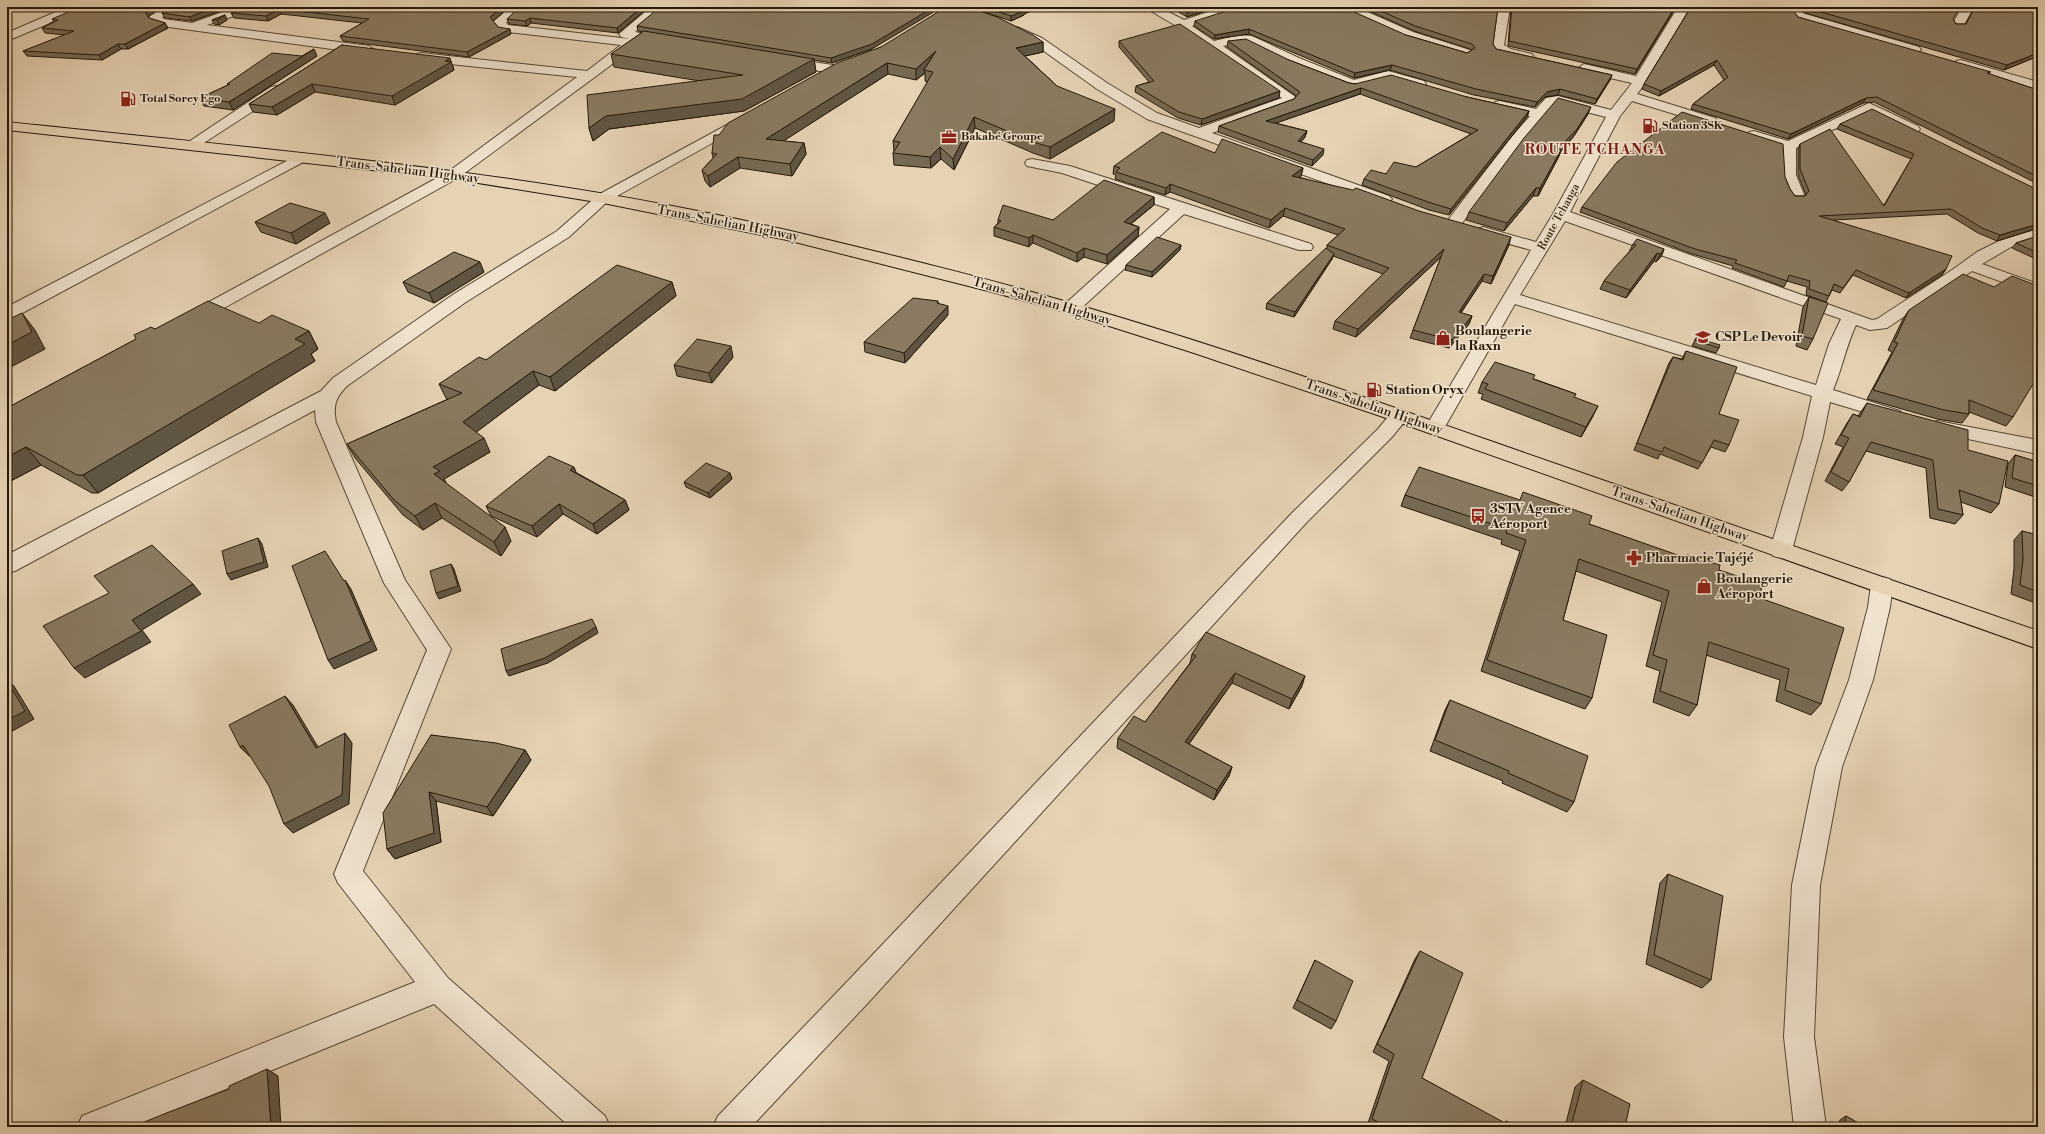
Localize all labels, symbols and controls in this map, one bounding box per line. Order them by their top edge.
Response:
fuel station icon: Total Sorey Ego [119,90,137,108]
place label: Total Sorey Ego [140,92,221,106]
fuel station icon: Station 3SK [1641,117,1659,135]
place label: Station 3SK [1662,119,1724,133]
office icon: Bakabé Groupe [940,128,958,146]
place label: Bakabé Groupe [961,130,1043,144]
district label: ROUTE TCHANGA [1525,141,1665,159]
street label: Trans-Sahelian Highway [336,153,481,187]
street label: Route Tchanga [1535,181,1583,253]
street label: Trans-Sahelian Highway [656,201,801,245]
street label: Trans-Sahelian Highway [971,273,1114,329]
place label: Boulangerie la Raxn [1455,323,1532,354]
school or university icon: CSP Le Devoir [1694,328,1712,346]
shop icon: Boulangerie la Raxn [1434,329,1452,347]
place label: CSP Le Devoir [1715,329,1803,345]
street label: Trans-Sahelian Highway [1303,376,1445,438]
fuel station icon: Station Oryx [1365,381,1383,399]
place label: Station Oryx [1386,382,1464,398]
street label: Trans-Sahelian Highway [1609,483,1751,545]
place label: 3STV Agence Aéroport [1489,501,1571,532]
bus stop icon: 3STV Agence Aéroport [1469,507,1487,525]
pharmacy icon: Pharmacie Tajéjé [1625,549,1643,567]
place label: Pharmacie Tajéjé [1646,550,1754,566]
place label: Boulangerie Aéroport [1715,571,1793,602]
shop icon: Boulangerie Aéroport [1695,577,1713,595]

